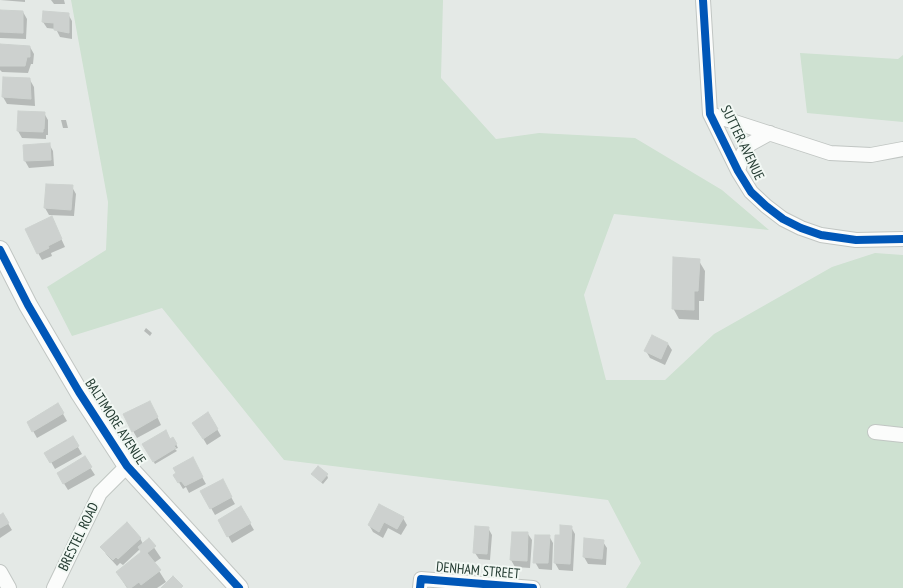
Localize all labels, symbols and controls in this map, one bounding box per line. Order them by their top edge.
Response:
street label: SUTTER AVENUE [717,103,767,183]
street label: BALTIMORE AVENUE [81,376,149,468]
street label: BRESTEL ROAD [55,500,103,574]
street label: DENHAM STREET [435,559,521,583]

